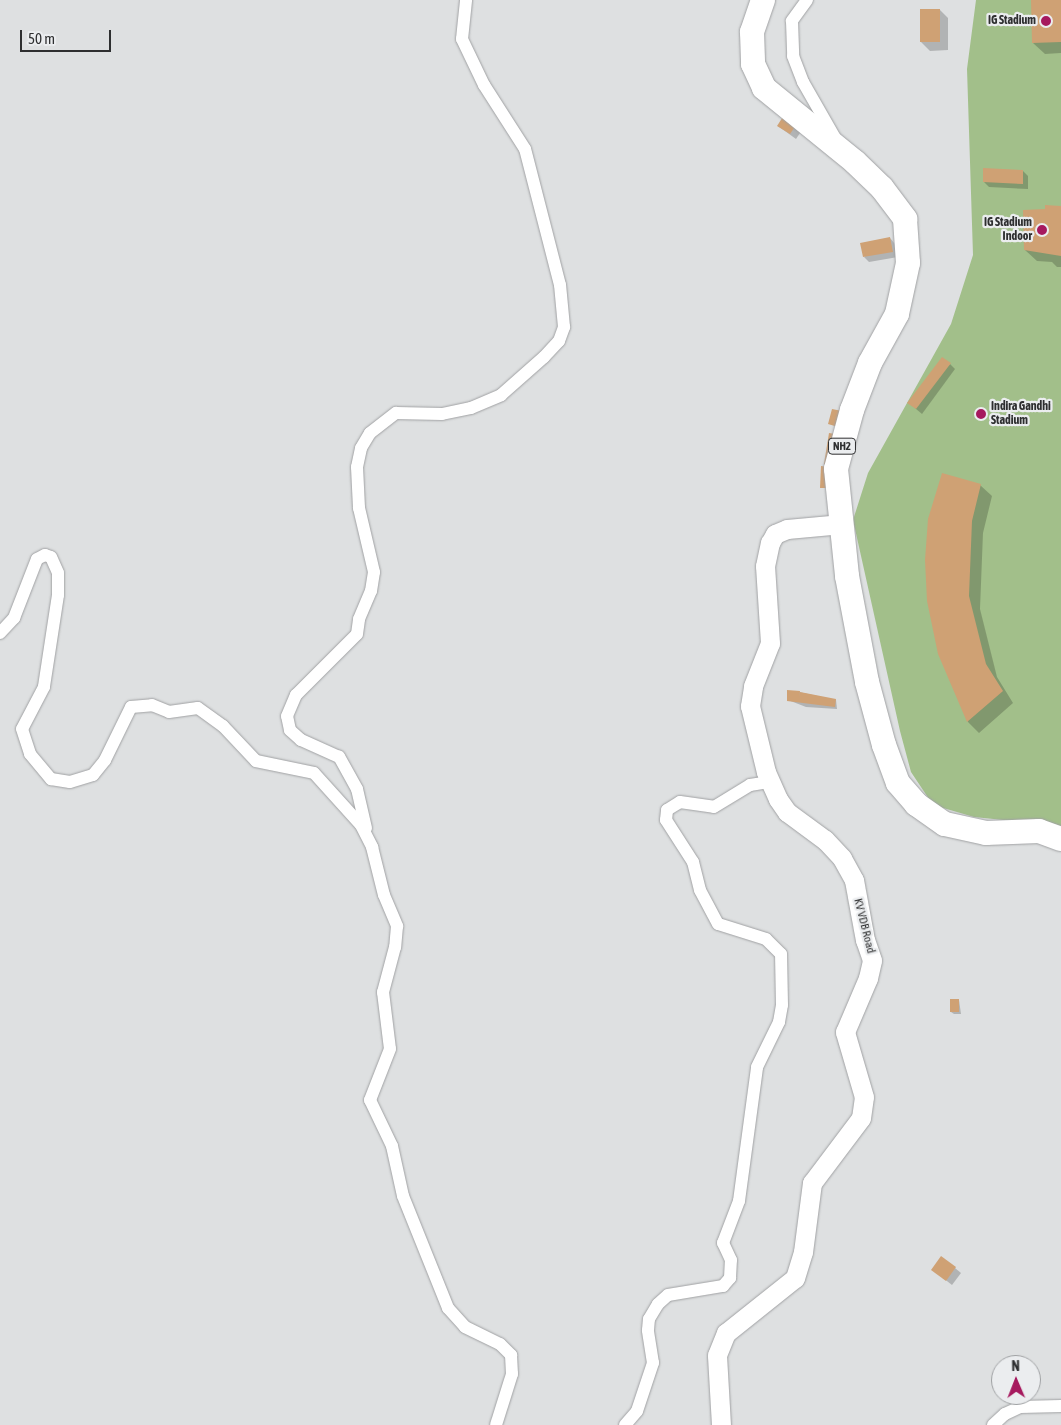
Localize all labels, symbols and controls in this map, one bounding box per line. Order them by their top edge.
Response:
place label: IG Stadium [988,14,1036,28]
marker: IG Stadium [1040,15,1052,27]
scale bar [22,20,114,52]
text: 50 m [28,30,55,47]
place label: IG Stadium Indoor [984,216,1032,244]
marker: IG Stadium Indoor [1036,224,1048,236]
place label: Indira Gandhi Stadium [991,400,1051,428]
marker: Indira Gandhi Stadium [975,408,987,420]
road number: NH2 [827,438,857,454]
street label: KV VDB Road [850,897,878,955]
north arrow [991,1355,1041,1405]
text: N [1011,1358,1020,1374]

